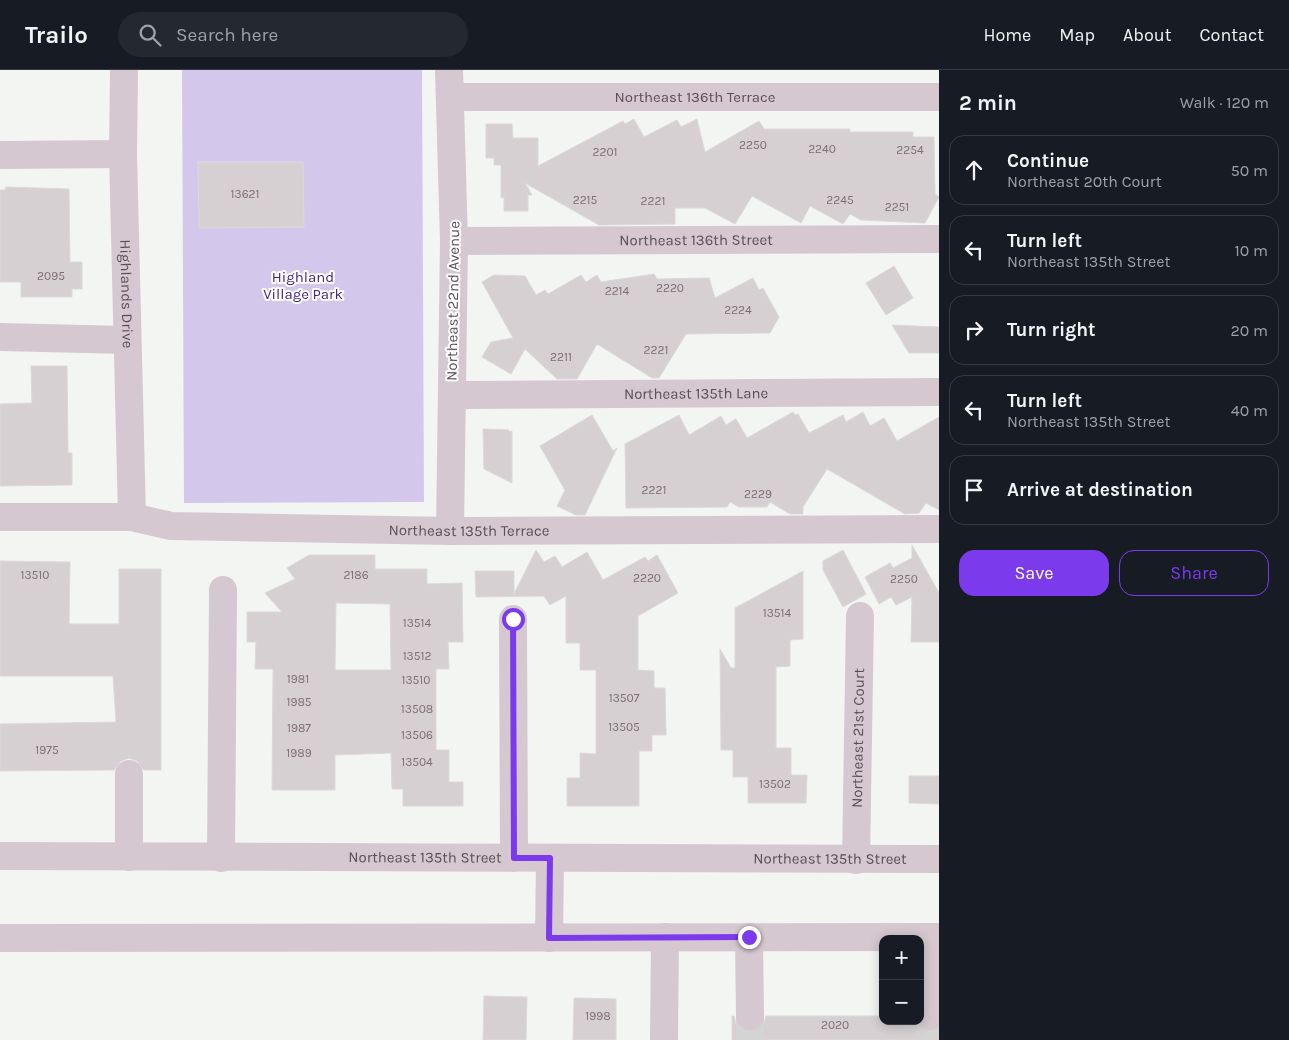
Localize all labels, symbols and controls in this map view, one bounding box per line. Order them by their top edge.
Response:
search box [118,12,468,57]
text: Trailo [25,21,88,49]
icon: search [136,21,164,49]
text: Search here [176,24,278,46]
text: Home [983,24,1031,46]
text: Map [1059,24,1095,46]
text: About [1123,24,1172,46]
text: Contact [1200,24,1264,46]
street label: Northeast 136th Terrace [614,88,776,106]
text: 2 min [959,91,1017,115]
text: Walk · 120 m [1180,93,1269,112]
house number: 2250 [739,138,767,152]
house number: 2240 [808,142,836,156]
house number: 2254 [896,143,924,157]
house number: 2201 [593,145,618,159]
text: Continue [1007,150,1089,172]
icon: ahead [960,156,988,184]
text: 50 m [1231,161,1268,180]
text: Northeast 20th Court [1007,172,1162,191]
house number: 13621 [231,187,259,201]
house number: 2215 [573,193,598,207]
house number: 2245 [826,193,854,207]
house number: 2221 [641,194,665,208]
house number: 2251 [885,200,909,214]
street label: Northeast 22nd Avenue [443,221,463,381]
text: Turn left [1007,230,1082,252]
street label: Northeast 136th Street [619,231,773,249]
icon: left [960,236,988,264]
street label: Highlands Drive [116,239,137,349]
text: 10 m [1234,241,1268,260]
text: Northeast 135th Street [1007,252,1171,271]
park label: Highland Village Park [263,268,343,303]
house number: 2095 [37,269,65,283]
house number: 2220 [656,281,684,295]
house number: 2214 [605,284,630,298]
house number: 2224 [724,303,752,317]
icon: right [960,316,988,344]
text: Turn right [1007,319,1096,341]
text: 20 m [1230,321,1268,340]
house number: 2221 [644,343,668,357]
house number: 2211 [550,350,572,364]
street label: Northeast 135th Lane [624,384,768,403]
text: Turn left [1007,390,1082,412]
icon: left [960,396,988,424]
text: 40 m [1231,401,1268,420]
text: Northeast 135th Street [1007,412,1171,431]
icon: arrive [960,476,988,504]
text: Arrive at destination [1007,479,1193,501]
house number: 2221 [642,483,666,497]
house number: 2229 [744,487,772,501]
street label: Northeast 135th Terrace [388,521,549,540]
button: Save [959,550,1109,596]
button: Share [1119,550,1269,596]
house number: 13510 [21,568,49,582]
house number: 2186 [343,568,369,582]
house number: 2220 [633,571,661,585]
house number: 2250 [890,572,918,586]
house number: 13514 [763,606,792,620]
route start [502,608,525,631]
house number: 13514 [403,616,432,630]
house number: 13512 [403,649,431,663]
street label: Northeast 21st Court [848,668,868,808]
house number: 1981 [287,672,309,686]
house number: 13510 [402,673,430,687]
house number: 13507 [609,691,640,705]
house number: 1985 [286,695,312,709]
house number: 13508 [401,702,433,716]
house number: 13505 [608,720,640,734]
house number: 1987 [287,721,311,735]
house number: 13506 [401,728,433,742]
house number: 1975 [35,743,59,757]
house number: 1989 [286,746,312,760]
house number: 13504 [401,755,433,769]
house number: 13502 [759,777,791,791]
street label: Northeast 135th Street [348,848,502,867]
street label: Northeast 135th Street [753,849,907,868]
route end [738,926,761,949]
map controls [879,935,924,1025]
button: + [879,935,924,980]
button: − [879,980,924,1025]
house number: 1998 [585,1009,611,1023]
house number: 2020 [821,1018,849,1032]

